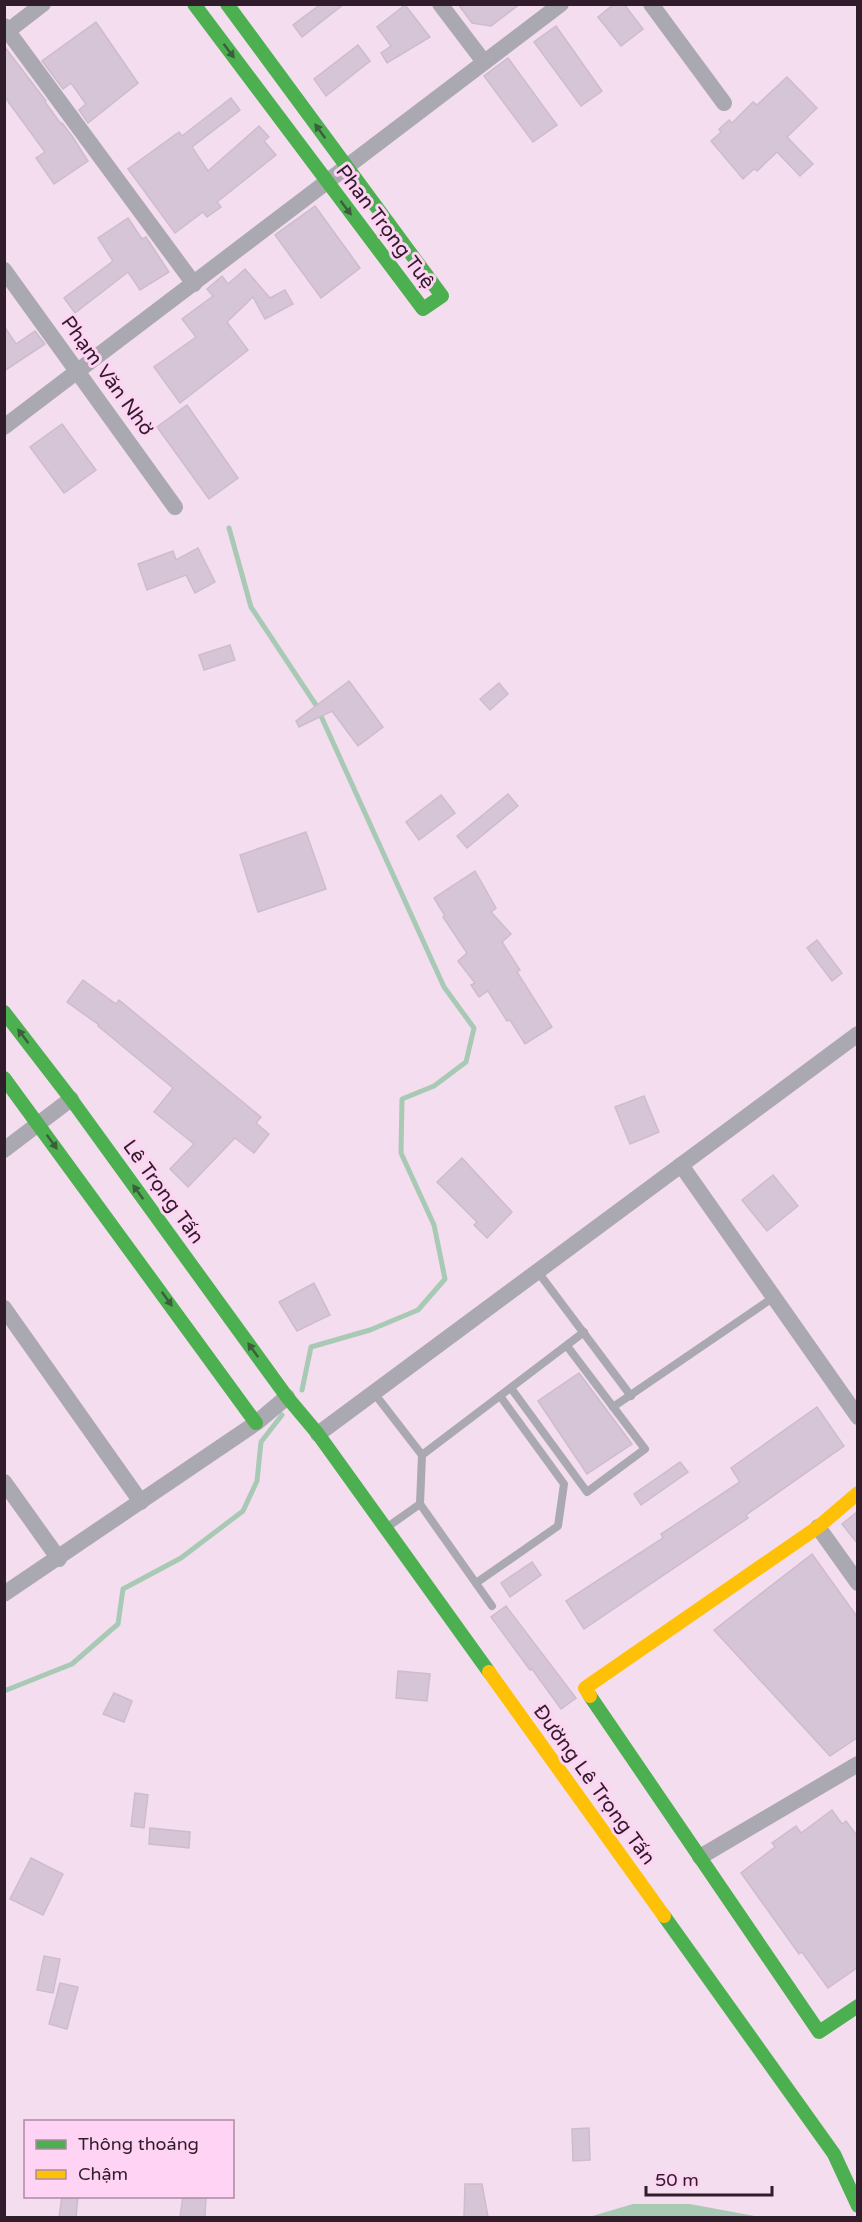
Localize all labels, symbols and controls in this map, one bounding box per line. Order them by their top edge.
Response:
one-way arrow [223,43,235,59]
one-way arrow [314,124,326,140]
street label: Phan Trọng Tuệ [331,160,439,294]
one-way arrow [339,200,351,215]
street label: Phạm Văn Nhờ [56,312,158,440]
one-way arrow [17,1028,29,1043]
one-way arrow [46,1134,58,1149]
street label: Lê Trọng Tấn [117,1135,209,1249]
one-way arrow [133,1185,145,1200]
one-way arrow [161,1291,173,1307]
one-way arrow [247,1343,259,1359]
street label: Đường Lê Trọng Tấn [528,1700,660,1870]
legend [24,2120,234,2198]
text: Thông thoáng [78,2133,199,2155]
scale bar [646,2159,772,2197]
text: Chậm [78,2163,128,2185]
text: 50 m [655,2169,699,2191]

